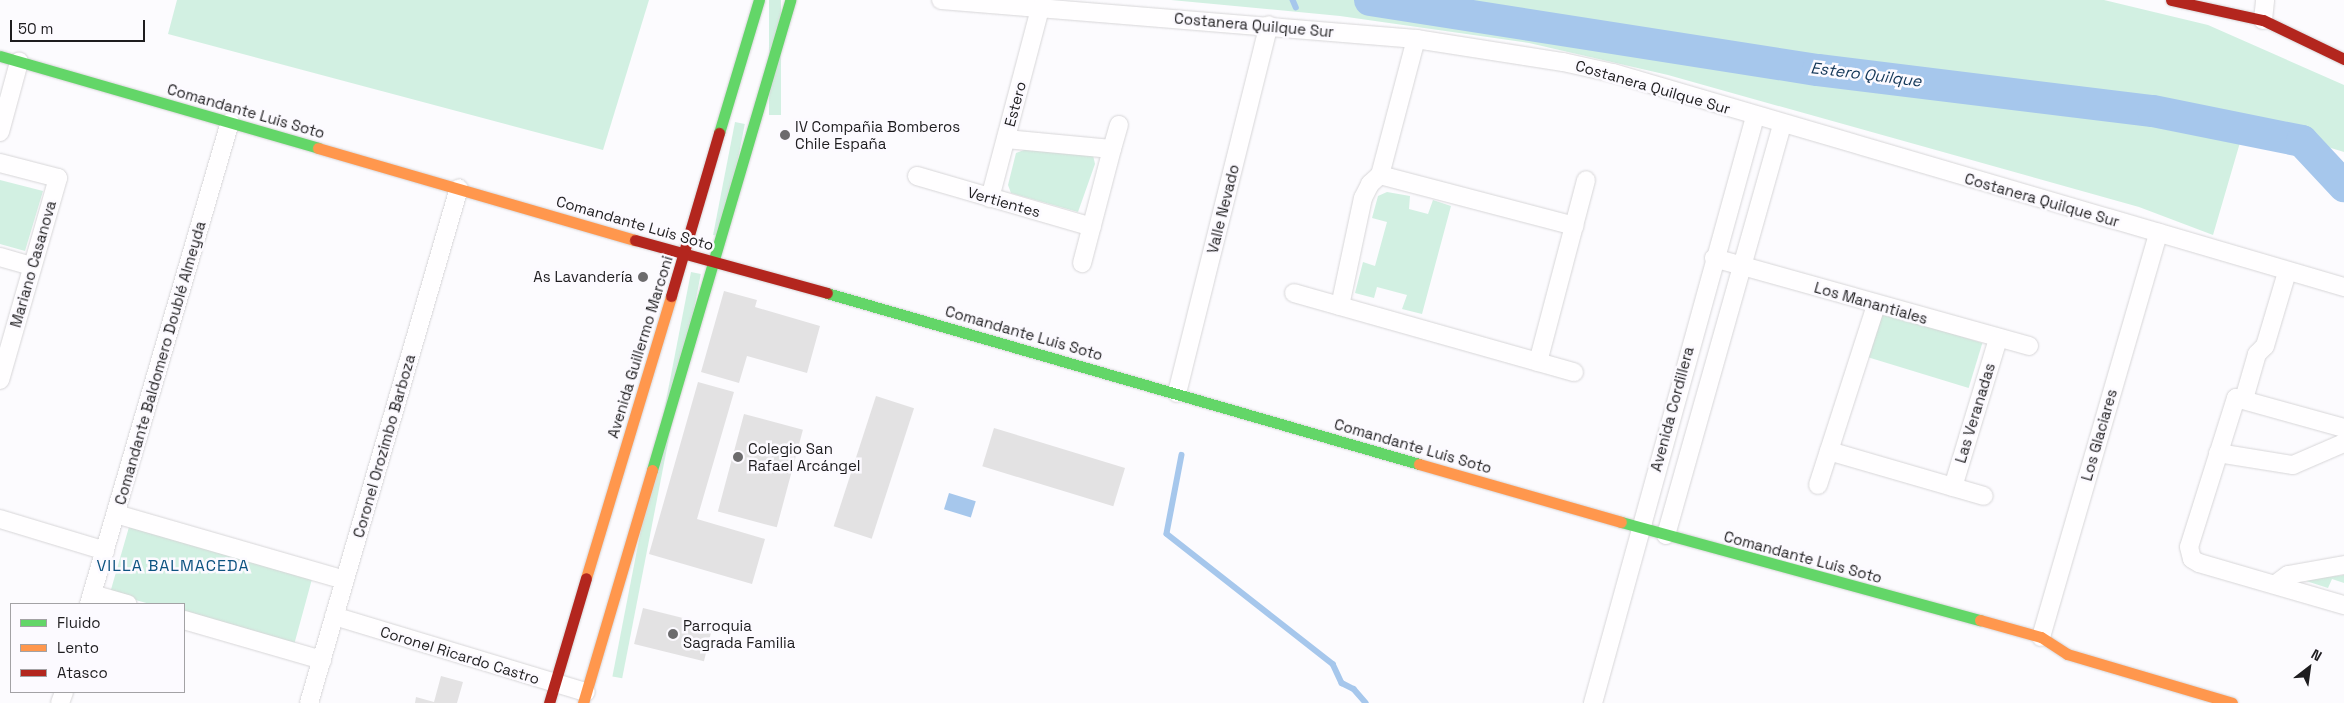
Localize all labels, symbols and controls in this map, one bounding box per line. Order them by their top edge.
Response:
street label: Costanera Quilque Sur [1173,9,1335,41]
scale bar [12,10,148,42]
text: 50 m [18,19,53,38]
street label: Costanera Quilque Sur [1574,56,1732,118]
water label: Estero Quilque [1810,59,1922,91]
street label: Estero [1000,79,1030,129]
street label: Comandante Luis Soto [165,80,327,142]
place label: IV Compañia Bomberos Chile España [795,117,960,152]
marker: IV Compañia Bomberos Chile España [779,129,791,141]
street label: Valle Nevado [1203,163,1243,255]
street label: Costanera Quilque Sur [1963,169,2121,231]
street label: Vertientes [965,183,1043,221]
street label: Comandante Luis Soto [554,192,716,254]
street label: Mariano Casanova [6,198,60,330]
street label: Comandante Baldomero Doublé Almeyda [111,219,209,507]
street label: Avenida Guillermo Marconi [604,254,676,440]
place label: As Lavandería [533,268,633,286]
marker: As Lavandería [637,271,649,283]
street label: Los Manantiales [1812,278,1930,328]
street label: Comandante Luis Soto [943,302,1105,364]
street label: Avenida Cordillera [1647,345,1697,473]
street label: Coronel Orozimbo Barboza [349,352,419,540]
street label: Las Veranadas [1951,361,1999,465]
street label: Los Glaciares [2077,387,2121,483]
street label: Comandante Luis Soto [1332,415,1494,477]
place label: Colegio San Rafael Arcángel [748,439,861,474]
marker: Colegio San Rafael Arcángel [732,451,744,463]
street label: Comandante Luis Soto [1722,527,1884,587]
district label: VILLA BALMACEDA [94,556,252,576]
legend [10,603,185,693]
text: Fluido [57,613,101,632]
place label: Parroquia Sagrada Familia [683,616,795,651]
street label: Coronel Ricardo Castro [378,622,542,688]
marker: Parroquia Sagrada Familia [667,628,679,640]
text: Lento [57,638,99,657]
north arrow [2284,643,2334,693]
text: N [2308,645,2325,665]
text: Atasco [57,663,108,682]

